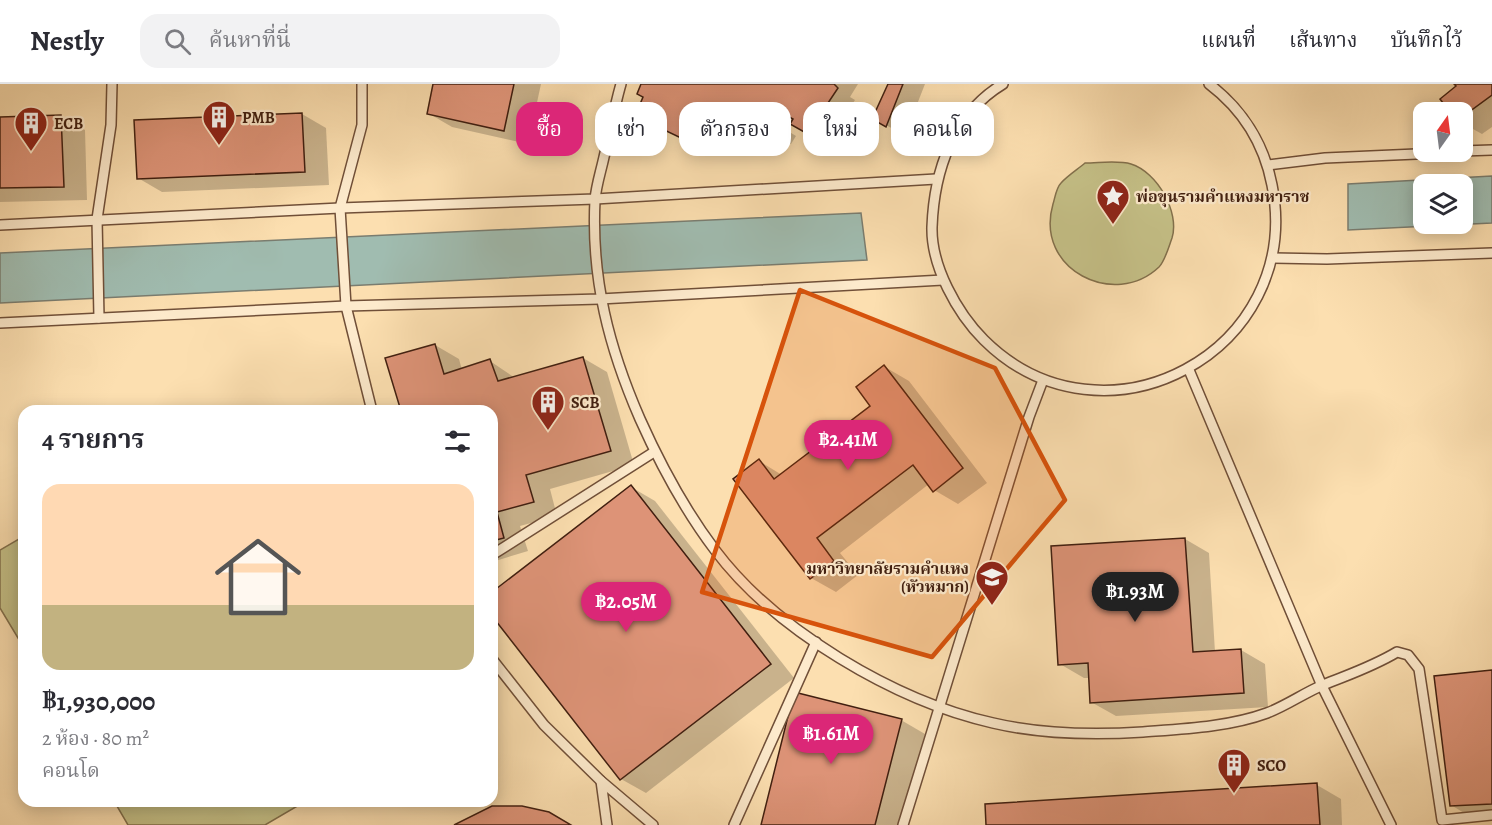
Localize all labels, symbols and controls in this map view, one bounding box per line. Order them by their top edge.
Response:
search box [140,14,560,68]
text: Nestly [30,22,104,60]
icon: search [161,25,194,58]
text: ค้นหาที่นี่ [209,25,291,55]
text: แผนที่ [1201,26,1256,54]
text: เส้นทาง [1289,26,1357,54]
text: บันทึกไว้ [1390,26,1462,54]
building icon: PMB [201,99,237,146]
chip: ซื้อ [516,102,583,156]
chip: เช่า [595,102,667,156]
chip: ตัวกรอง [679,102,791,156]
chip: ใหม่ [803,102,879,156]
chip: คอนโด [891,102,994,156]
north arrow [1413,102,1473,162]
map controls [1413,102,1473,234]
building icon: ECB [13,105,49,152]
place label: PMB [242,107,275,129]
place label: ECB [54,113,83,135]
button: layers [1413,174,1473,234]
place icon: พ่อขุนรามคำแหงมหาราช [1095,178,1131,225]
place label: พ่อขุนรามคำแหงมหาราช [1136,186,1310,208]
building icon: SCB [530,384,566,431]
place label: SCB [571,392,600,414]
pin: ฿2.41M [799,420,897,471]
text: 4 รายการ [42,422,145,457]
icon: filters [441,425,474,458]
text: ฿2.41M [818,426,878,453]
icon: home [204,523,312,631]
place label: มหาวิทยาลัยรามคำแหง (หัวหมาก) [806,558,969,598]
school or university icon: มหาวิทยาลัยรามคำแหง (หัวหมาก) [974,559,1010,606]
pin: ฿1.93M [1086,572,1184,623]
text: ฿1.93M [1106,578,1164,605]
pin: ฿2.05M [577,582,675,633]
text: ฿2.05M [595,588,657,615]
text: ฿1,930,000 [42,684,155,719]
pin: ฿1.61M [782,714,880,765]
text: ฿1.61M [802,720,860,747]
text: 2 ห้อง · 80 m² [42,725,149,752]
building icon: SCO [1216,747,1252,794]
place label: SCO [1257,755,1286,777]
text: คอนโด [42,757,100,784]

